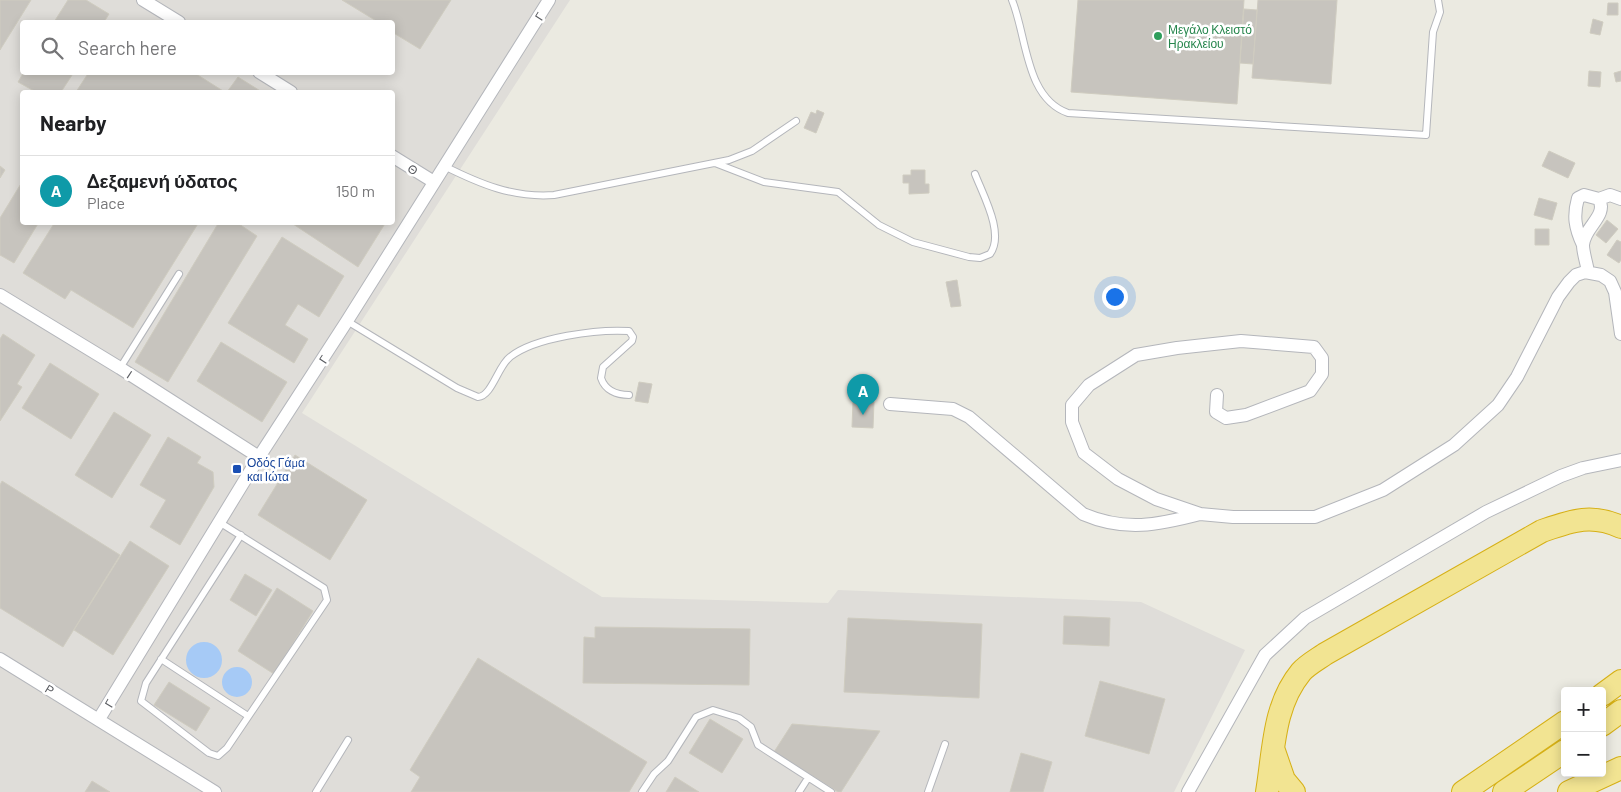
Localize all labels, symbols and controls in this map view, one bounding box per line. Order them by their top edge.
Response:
street label: Γ [531,9,547,23]
search box [20,20,395,75]
place label: Μεγάλο Κλειστό Ηρακλείου [1168,22,1252,51]
marker: Μεγάλο Κλειστό Ηρακλείου [1152,30,1164,42]
icon: search [38,34,66,62]
text: Search here [78,36,177,59]
text: Nearby [40,110,106,135]
street label: Θ [405,161,421,177]
text: Δεξαμενή ύδατος [87,169,238,192]
text: A [51,181,61,200]
text: 150 m [336,181,375,200]
text: Place [87,193,125,212]
your location [1102,284,1128,310]
street label: Γ [315,352,331,366]
street label: Ι [125,367,135,381]
pin: A [847,374,879,415]
place label: Οδός Γάμα και Ιώτα [247,455,305,483]
marker: Οδός Γάμα και Ιώτα [231,463,243,475]
street label: Ρ [43,681,57,697]
map controls [1561,687,1606,777]
button: + [1561,687,1606,732]
street label: Γ [101,696,117,709]
button: − [1561,732,1606,777]

